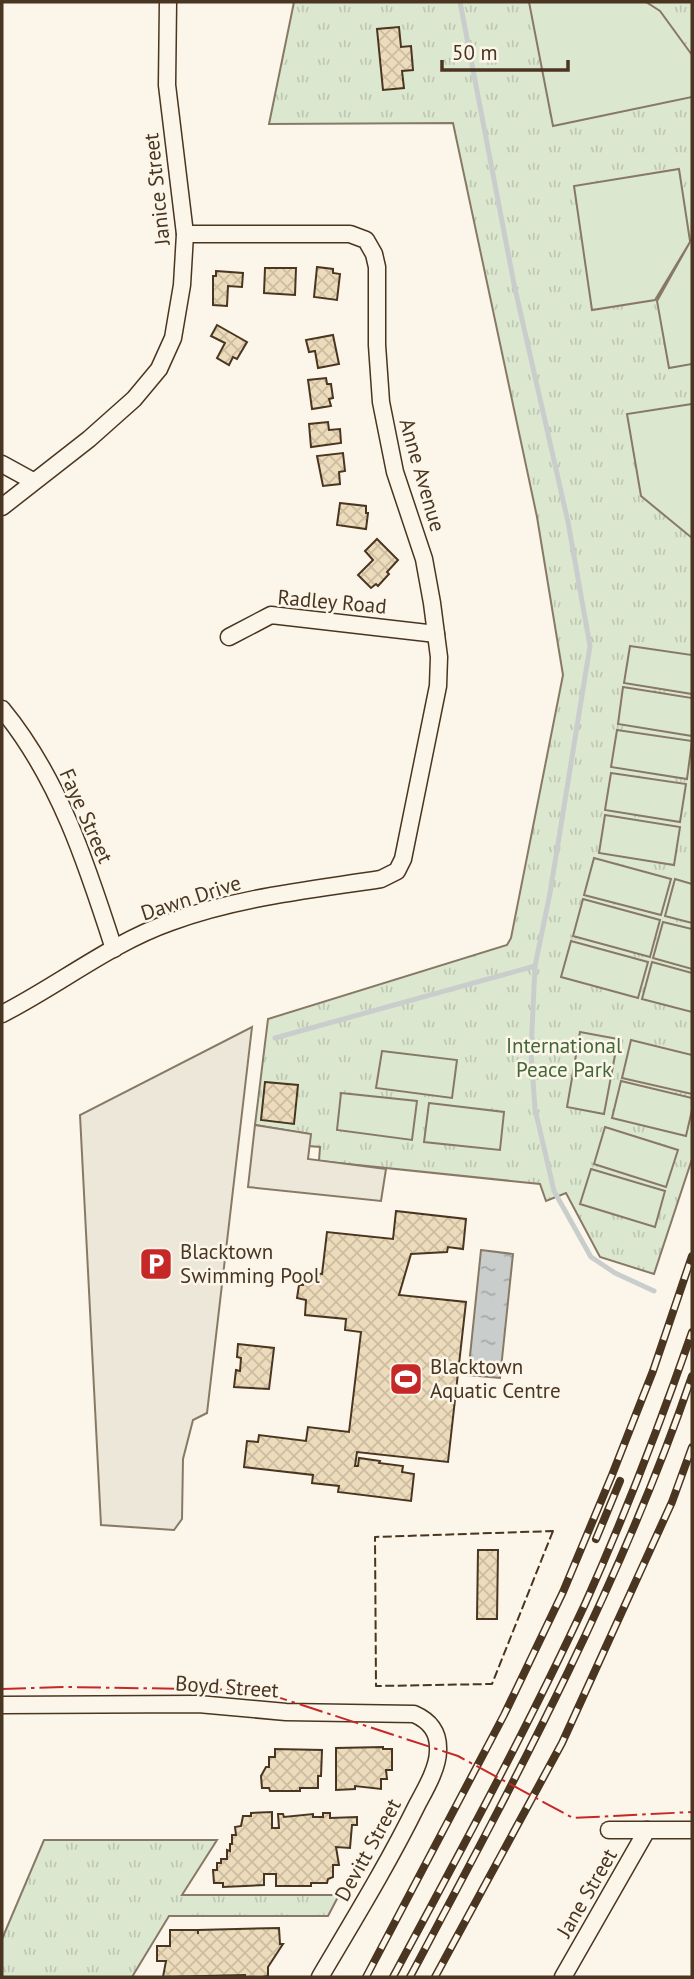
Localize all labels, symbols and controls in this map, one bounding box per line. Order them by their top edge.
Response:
scale bar [442,28,568,72]
text: 50 m [452,39,498,66]
street label: Janice Street [137,132,176,247]
street label: Anne Avenue [393,415,452,535]
street label: Radley Road [276,583,388,620]
street label: Faye Street [54,764,119,867]
street label: Dawn Drive [137,869,244,926]
park label: International Peace Park [506,1032,622,1083]
place label: Blacktown Swimming Pool [180,1238,320,1289]
parking icon: Blacktown Swimming Pool [137,1245,175,1283]
place label: Blacktown Aquatic Centre [430,1353,561,1404]
sports icon: Blacktown Aquatic Centre [387,1360,425,1398]
street label: Boyd Street [174,1669,280,1704]
street label: Devitt Street [328,1794,407,1906]
street label: Jane Street [550,1844,623,1943]

